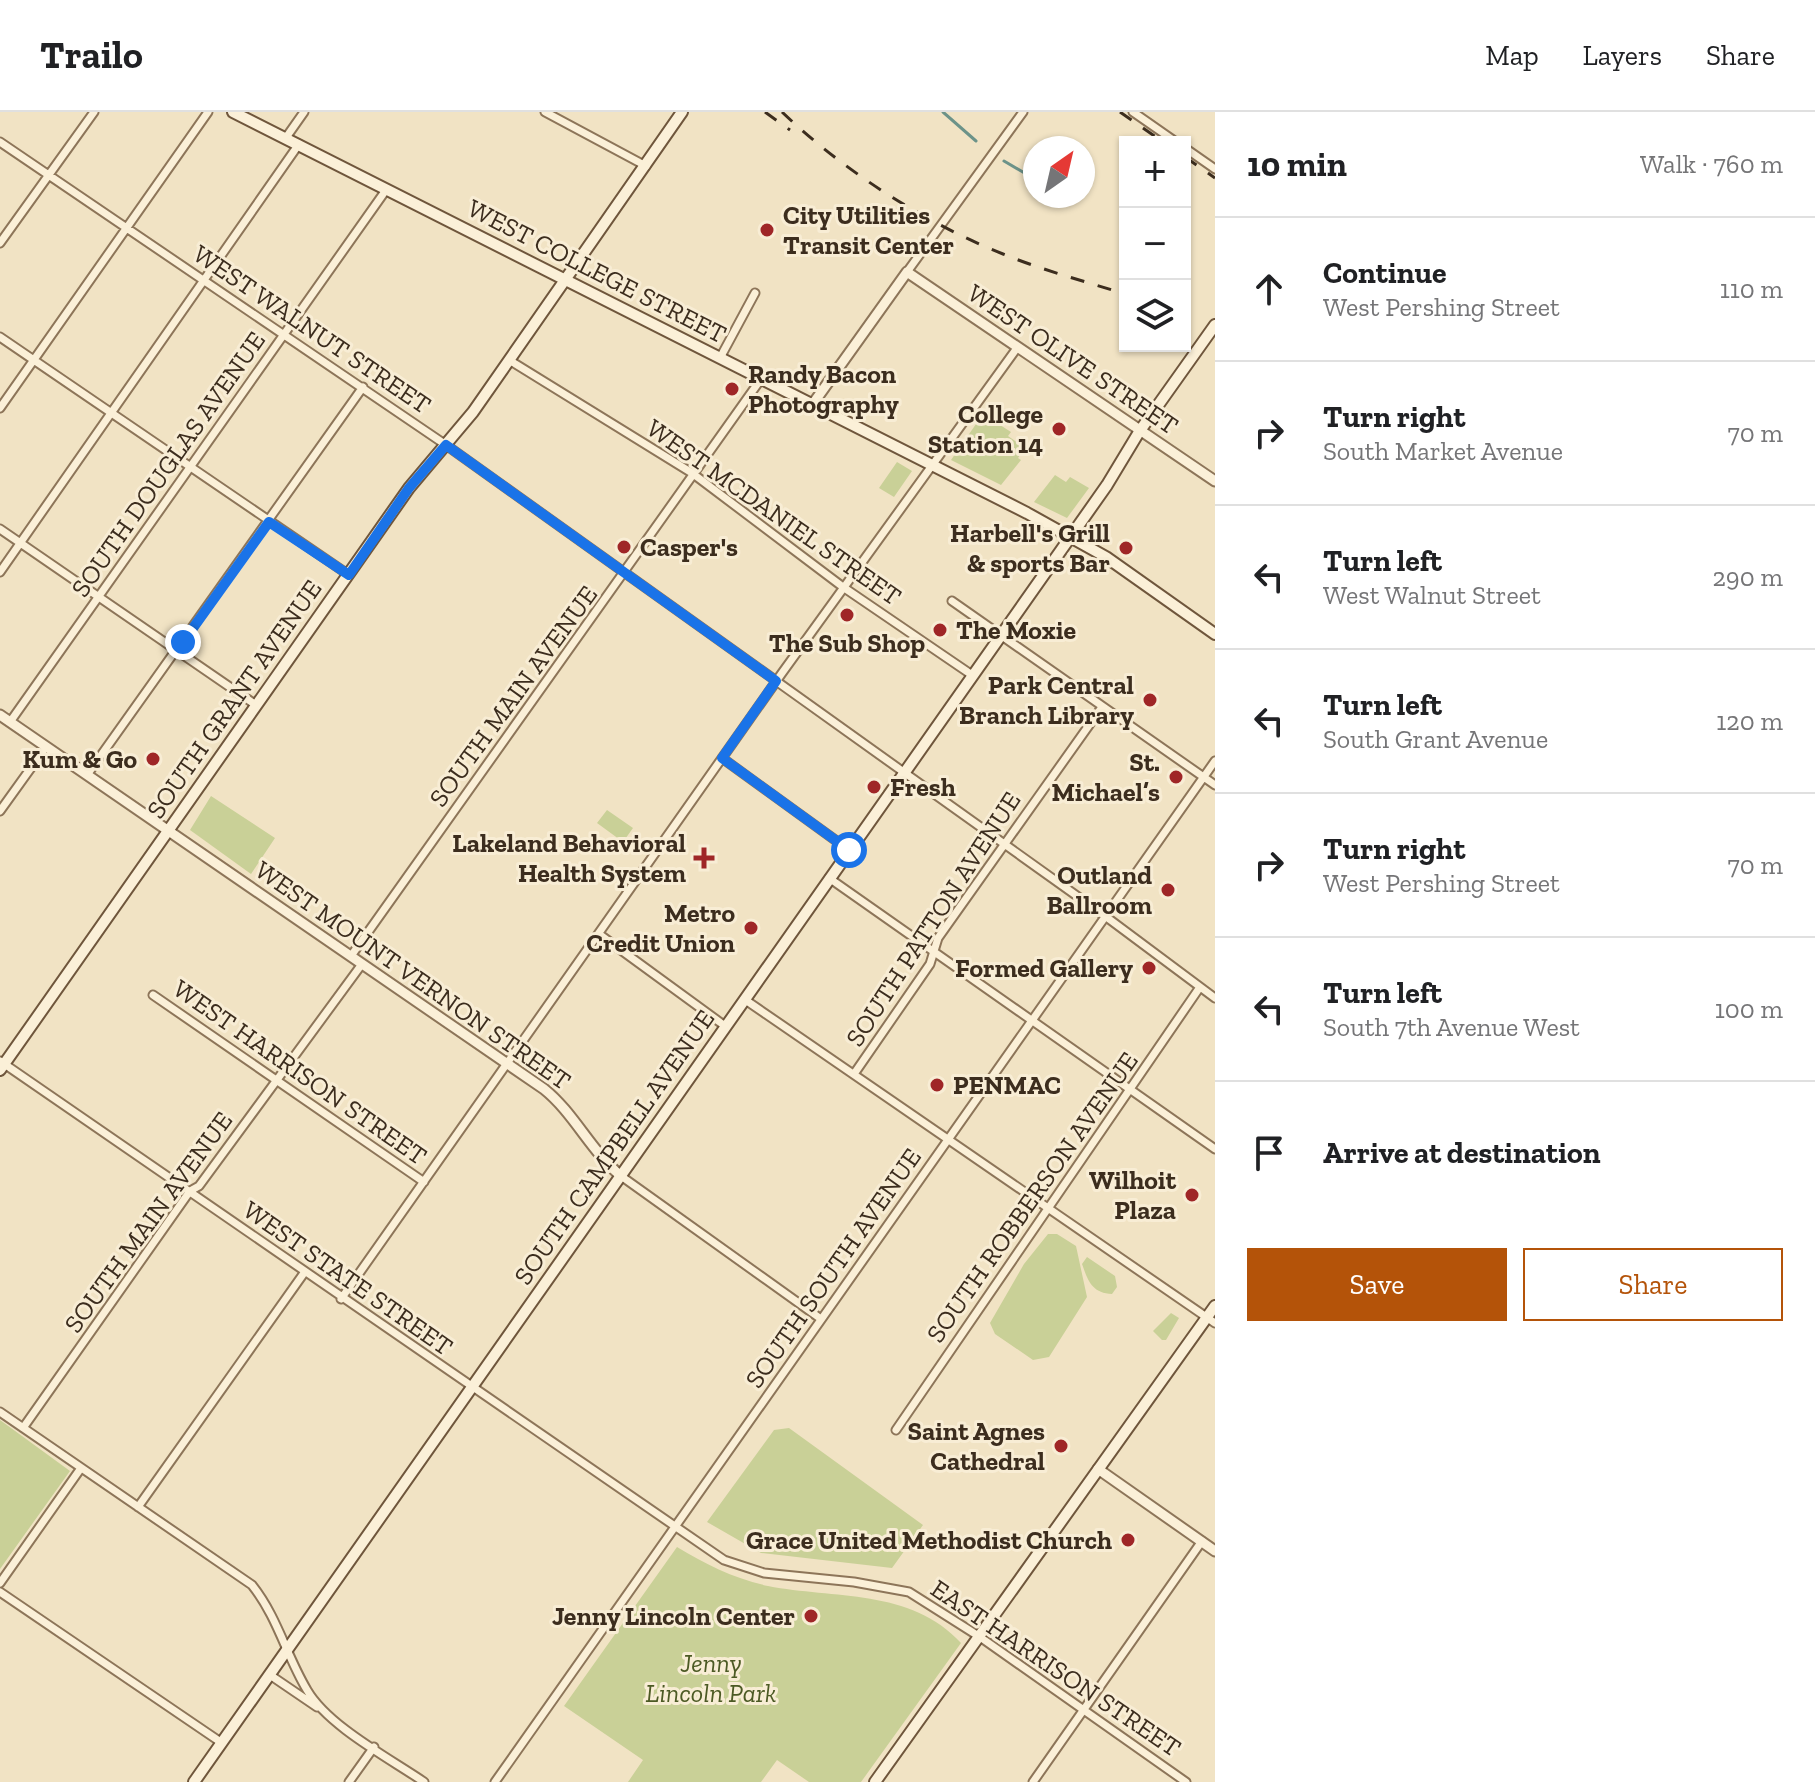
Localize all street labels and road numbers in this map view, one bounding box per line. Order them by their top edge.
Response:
street label: WEST COLLEGE STREET [462,192,732,350]
street label: WEST WALNUT STREET [187,237,437,421]
street label: WEST OLIVE STREET [962,277,1184,441]
street label: SOUTH DOUGLAS AVENUE [64,325,272,603]
street label: WEST MCDANIEL STREET [640,412,908,612]
street label: SOUTH GRANT AVENUE [139,573,329,825]
street label: SOUTH MAIN AVENUE [422,579,604,813]
street label: SOUTH PATTON AVENUE [839,786,1027,1052]
street label: WEST MOUNT VERNON STREET [249,853,577,1097]
street label: WEST HARRISON STREET [167,972,433,1172]
street label: SOUTH CAMPBELL AVENUE [507,1003,721,1291]
street label: SOUTH ROBBERSON AVENUE [919,1046,1145,1348]
street label: SOUTH MAIN AVENUE [57,1105,239,1339]
street label: SOUTH SOUTH AVENUE [738,1142,928,1394]
street label: WEST STATE STREET [237,1193,459,1363]
street label: EAST HARRISON STREET [925,1572,1187,1764]

